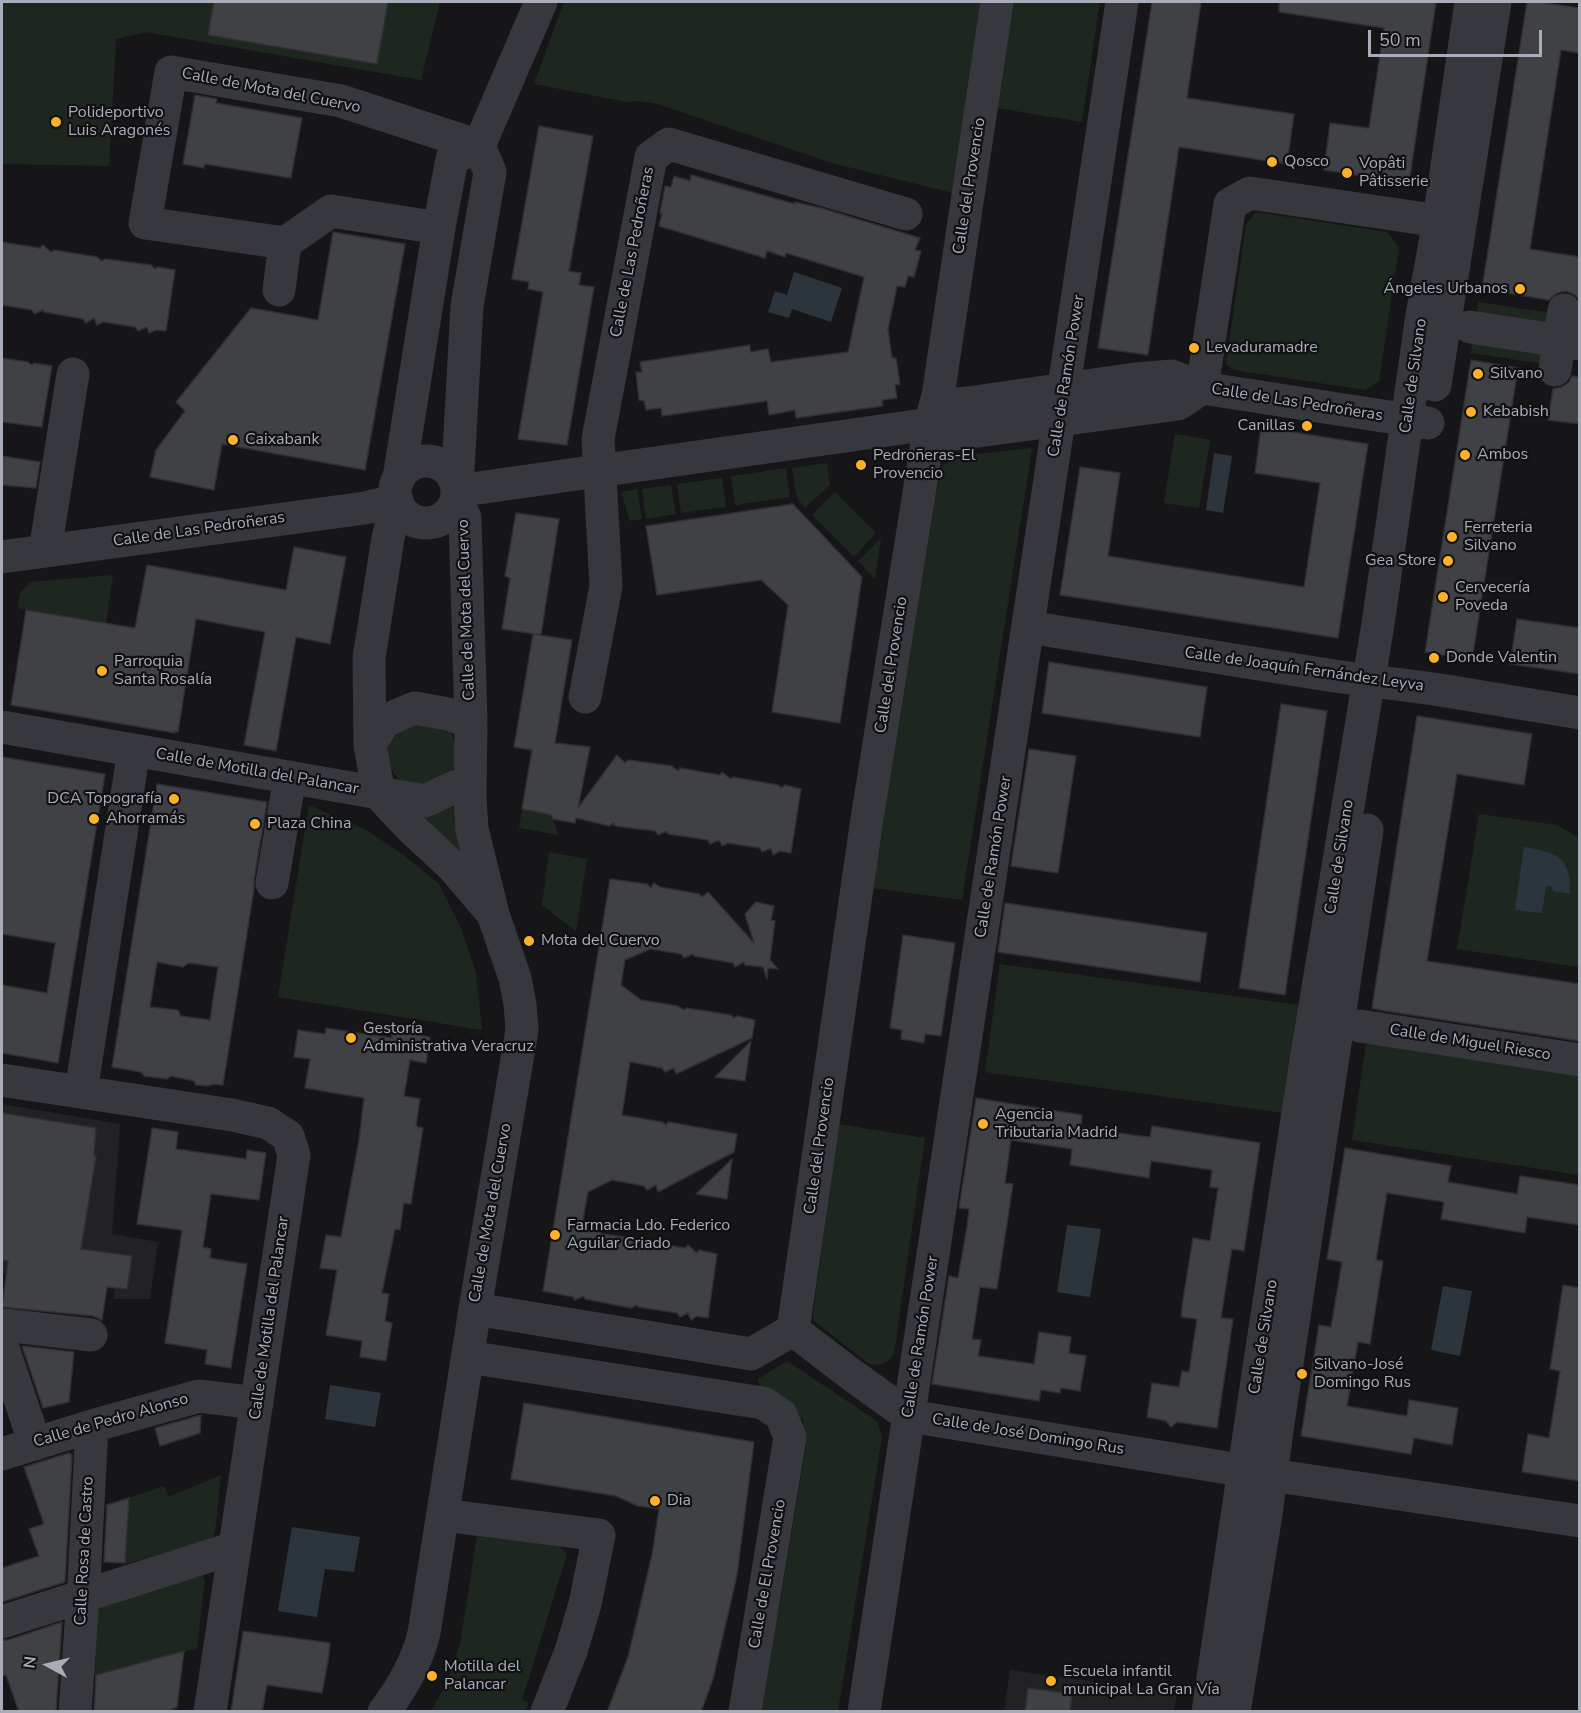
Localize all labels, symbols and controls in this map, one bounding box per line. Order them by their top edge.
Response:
scale bar [1371,18,1545,56]
text: 50 m [1379,28,1421,52]
street label: Calle de Mota del Cuervo [180,64,362,118]
place label: Polideportivo Luis Aragonés [68,103,170,141]
marker: Polideportivo Luis Aragonés [49,115,63,129]
street label: Calle del Provencio [950,116,990,256]
place label: Qosco [1284,152,1329,172]
place label: Vopâti Pâtisserie [1359,154,1428,192]
marker: Qosco [1265,155,1279,169]
street label: Calle de Las Pedroñeras [607,165,659,339]
marker: Vopâti Pâtisserie [1340,166,1354,180]
place label: Ángeles Urbanos [1384,279,1508,299]
marker: Ángeles Urbanos [1513,282,1527,296]
street label: Calle de Ramón Power [1045,293,1089,459]
street label: Calle de Silvano [1396,317,1432,435]
place label: Levaduramadre [1206,338,1318,358]
marker: Levaduramadre [1187,341,1201,355]
place label: Silvano [1490,364,1543,384]
marker: Silvano [1471,367,1485,381]
street label: Calle de Las Pedroñeras [1210,380,1384,426]
place label: Kebabish [1483,402,1549,422]
marker: Kebabish [1464,405,1478,419]
place label: Canillas [1238,416,1295,436]
marker: Canillas [1300,419,1314,433]
place label: Caixabank [245,430,319,450]
marker: Caixabank [226,433,240,447]
place label: Ambos [1477,445,1528,465]
place label: Pedroñeras-El Provencio [873,446,975,484]
marker: Ambos [1458,448,1472,462]
marker: Pedroñeras-El Provencio [854,458,868,472]
street label: Calle de Las Pedroñeras [112,508,286,552]
place label: Ferreteria Silvano [1464,518,1533,556]
street label: Calle de Mota del Cuervo [454,519,480,701]
marker: Ferreteria Silvano [1445,530,1459,544]
place label: Gea Store [1365,551,1436,571]
marker: Gea Store [1441,554,1455,568]
place label: Cervecería Poveda [1455,578,1530,616]
marker: Cervecería Poveda [1436,590,1450,604]
street label: Calle del Provencio [872,595,912,735]
street label: Calle de Joaquín Fernández Leyva [1183,644,1425,696]
place label: Donde Valentin [1446,648,1557,668]
marker: Donde Valentin [1427,651,1441,665]
place label: Parroquia Santa Rosalía [114,652,212,690]
marker: Parroquia Santa Rosalía [95,664,109,678]
street label: Calle de Motilla del Palancar [154,745,360,799]
street label: Calle de Ramón Power [972,774,1016,940]
place label: DCA Topografía [47,789,162,809]
marker: DCA Topografía [167,792,181,806]
street label: Calle de Silvano [1321,798,1359,916]
place label: Ahorramás [106,809,185,829]
marker: Ahorramás [87,812,101,826]
place label: Plaza China [267,814,351,834]
marker: Plaza China [248,817,262,831]
place label: Mota del Cuervo [541,931,660,951]
marker: Mota del Cuervo [522,934,536,948]
place label: Gestoría Administrativa Veracruz [363,1019,534,1057]
street label: Calle de Miguel Riesco [1388,1021,1552,1065]
marker: Gestoría Administrativa Veracruz [344,1031,358,1045]
street label: Calle del Provencio [801,1076,839,1216]
place label: Agencia Tributaria Madrid [995,1105,1118,1143]
marker: Agencia Tributaria Madrid [976,1117,990,1131]
street label: Calle de Mota del Cuervo [466,1122,516,1304]
street label: Calle de Motilla del Palancar [246,1215,294,1421]
place label: Farmacia Ldo. Federico Aguilar Criado [567,1216,730,1254]
marker: Farmacia Ldo. Federico Aguilar Criado [548,1228,562,1242]
street label: Calle de Ramón Power [899,1254,943,1420]
street label: Calle de Silvano [1245,1278,1283,1396]
place label: Silvano-José Domingo Rus [1314,1355,1411,1393]
marker: Silvano-José Domingo Rus [1295,1367,1309,1381]
street label: Calle de Pedro Alonso [31,1390,191,1452]
street label: Calle de José Domingo Rus [931,1410,1125,1460]
street label: Calle Rosa de Castro [72,1476,98,1626]
place label: Dia [667,1491,691,1511]
marker: Dia [648,1494,662,1508]
street label: Calle de El Provencio [745,1498,791,1650]
north arrow [18,1635,78,1695]
text: N [18,1655,42,1670]
place label: Motilla del Palancar [444,1657,520,1695]
place label: Escuela infantil municipal La Gran Vía [1063,1662,1220,1700]
marker: Motilla del Palancar [425,1669,439,1683]
marker: Escuela infantil municipal La Gran Vía [1044,1674,1058,1688]

